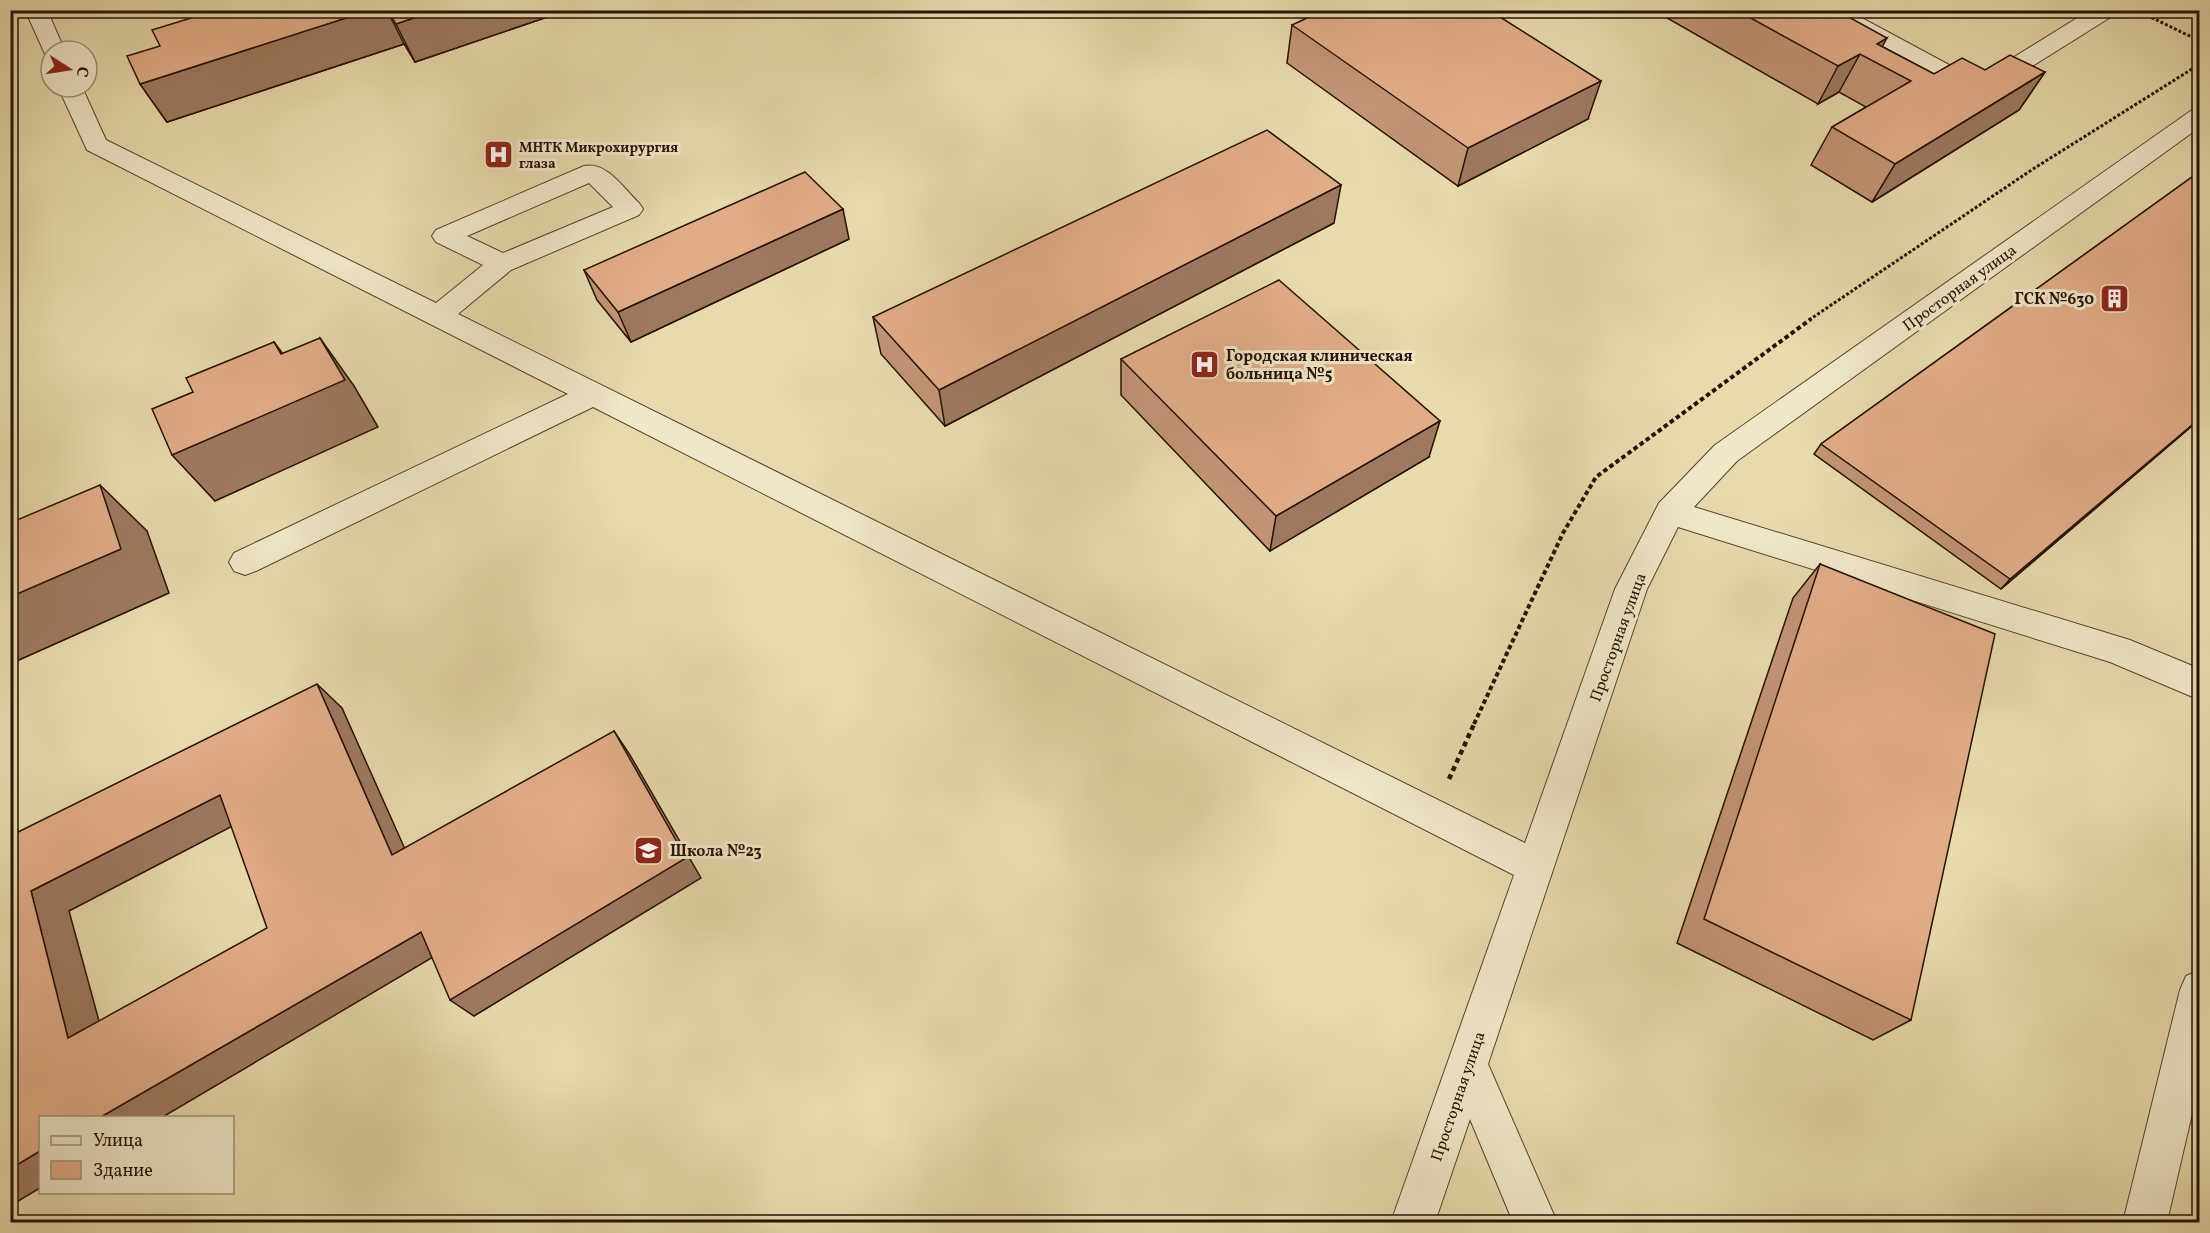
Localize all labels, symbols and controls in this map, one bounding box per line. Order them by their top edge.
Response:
north arrow [39,39,99,99]
text: С [70,64,94,79]
hospital icon: МНТК Микрохирургия глаза [482,139,514,171]
place label: МНТК Микрохирургия глаза [519,139,678,174]
street label: Просторная улица [1899,240,2022,337]
building icon: ГСК №630 [2099,282,2131,314]
place label: ГСК №630 [2014,289,2094,311]
place label: Городская клиническая больница №5 [1226,346,1413,386]
hospital icon: Городская клиническая больница №5 [1189,348,1221,380]
street label: Просторная улица [1585,570,1652,705]
school or university icon: Школа №23 [633,834,665,866]
place label: Школа №23 [670,841,762,863]
street label: Просторная улица [1426,1029,1491,1164]
legend [39,1116,234,1194]
text: Улица [93,1129,143,1154]
text: Здание [93,1159,153,1184]

